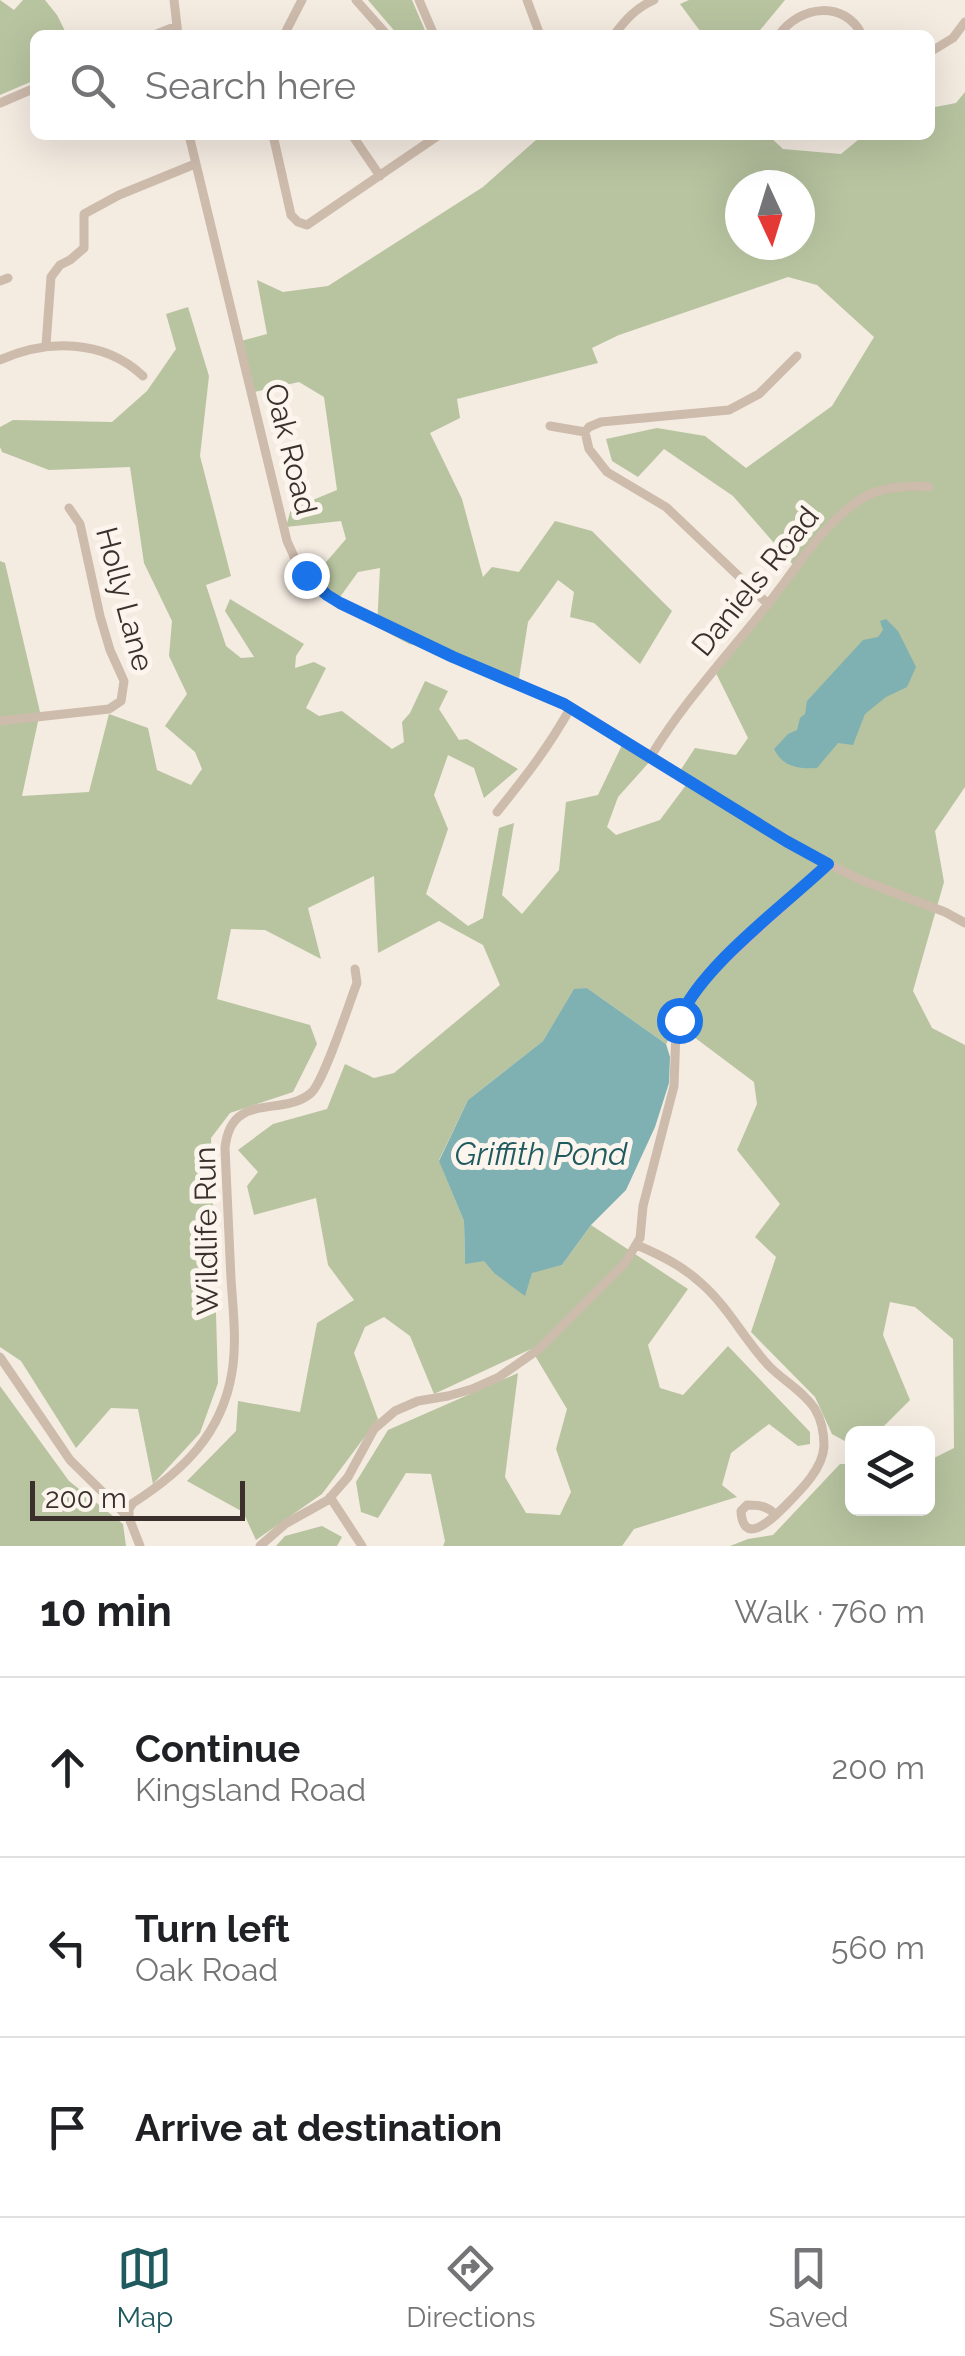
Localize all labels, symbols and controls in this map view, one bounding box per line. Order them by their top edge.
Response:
search box [30,30,935,140]
icon: search [65,58,120,113]
text: Search here [145,63,356,108]
north arrow [725,170,815,260]
street label: Oak Road [258,380,324,518]
street label: Daniels Road [684,499,826,663]
street label: Holly Lane [89,523,161,675]
route end [284,553,330,599]
route start [657,998,703,1044]
water label: Griffith Pond [455,1135,628,1172]
street label: Wildlife Run [187,1146,225,1316]
map controls [845,1426,935,1516]
button: layers [845,1426,935,1516]
scale bar [30,1476,245,1520]
text: 200 m [45,1482,127,1515]
text: 10 min [40,1587,172,1636]
text: Walk · 760 m [734,1593,925,1630]
text: Continue [135,1726,300,1771]
icon: ahead [40,1740,95,1795]
text: 200 m [832,1749,925,1786]
text: Kingsland Road [135,1771,366,1808]
text: Turn left [135,1906,290,1951]
icon: left [40,1920,95,1975]
text: 560 m [831,1929,925,1966]
text: Oak Road [135,1951,278,1988]
icon: arrive [40,2100,95,2155]
text: Arrive at destination [135,2105,502,2150]
tab: Map [116,2241,173,2334]
tab: Directions [406,2241,536,2334]
tab: Saved [768,2241,849,2334]

